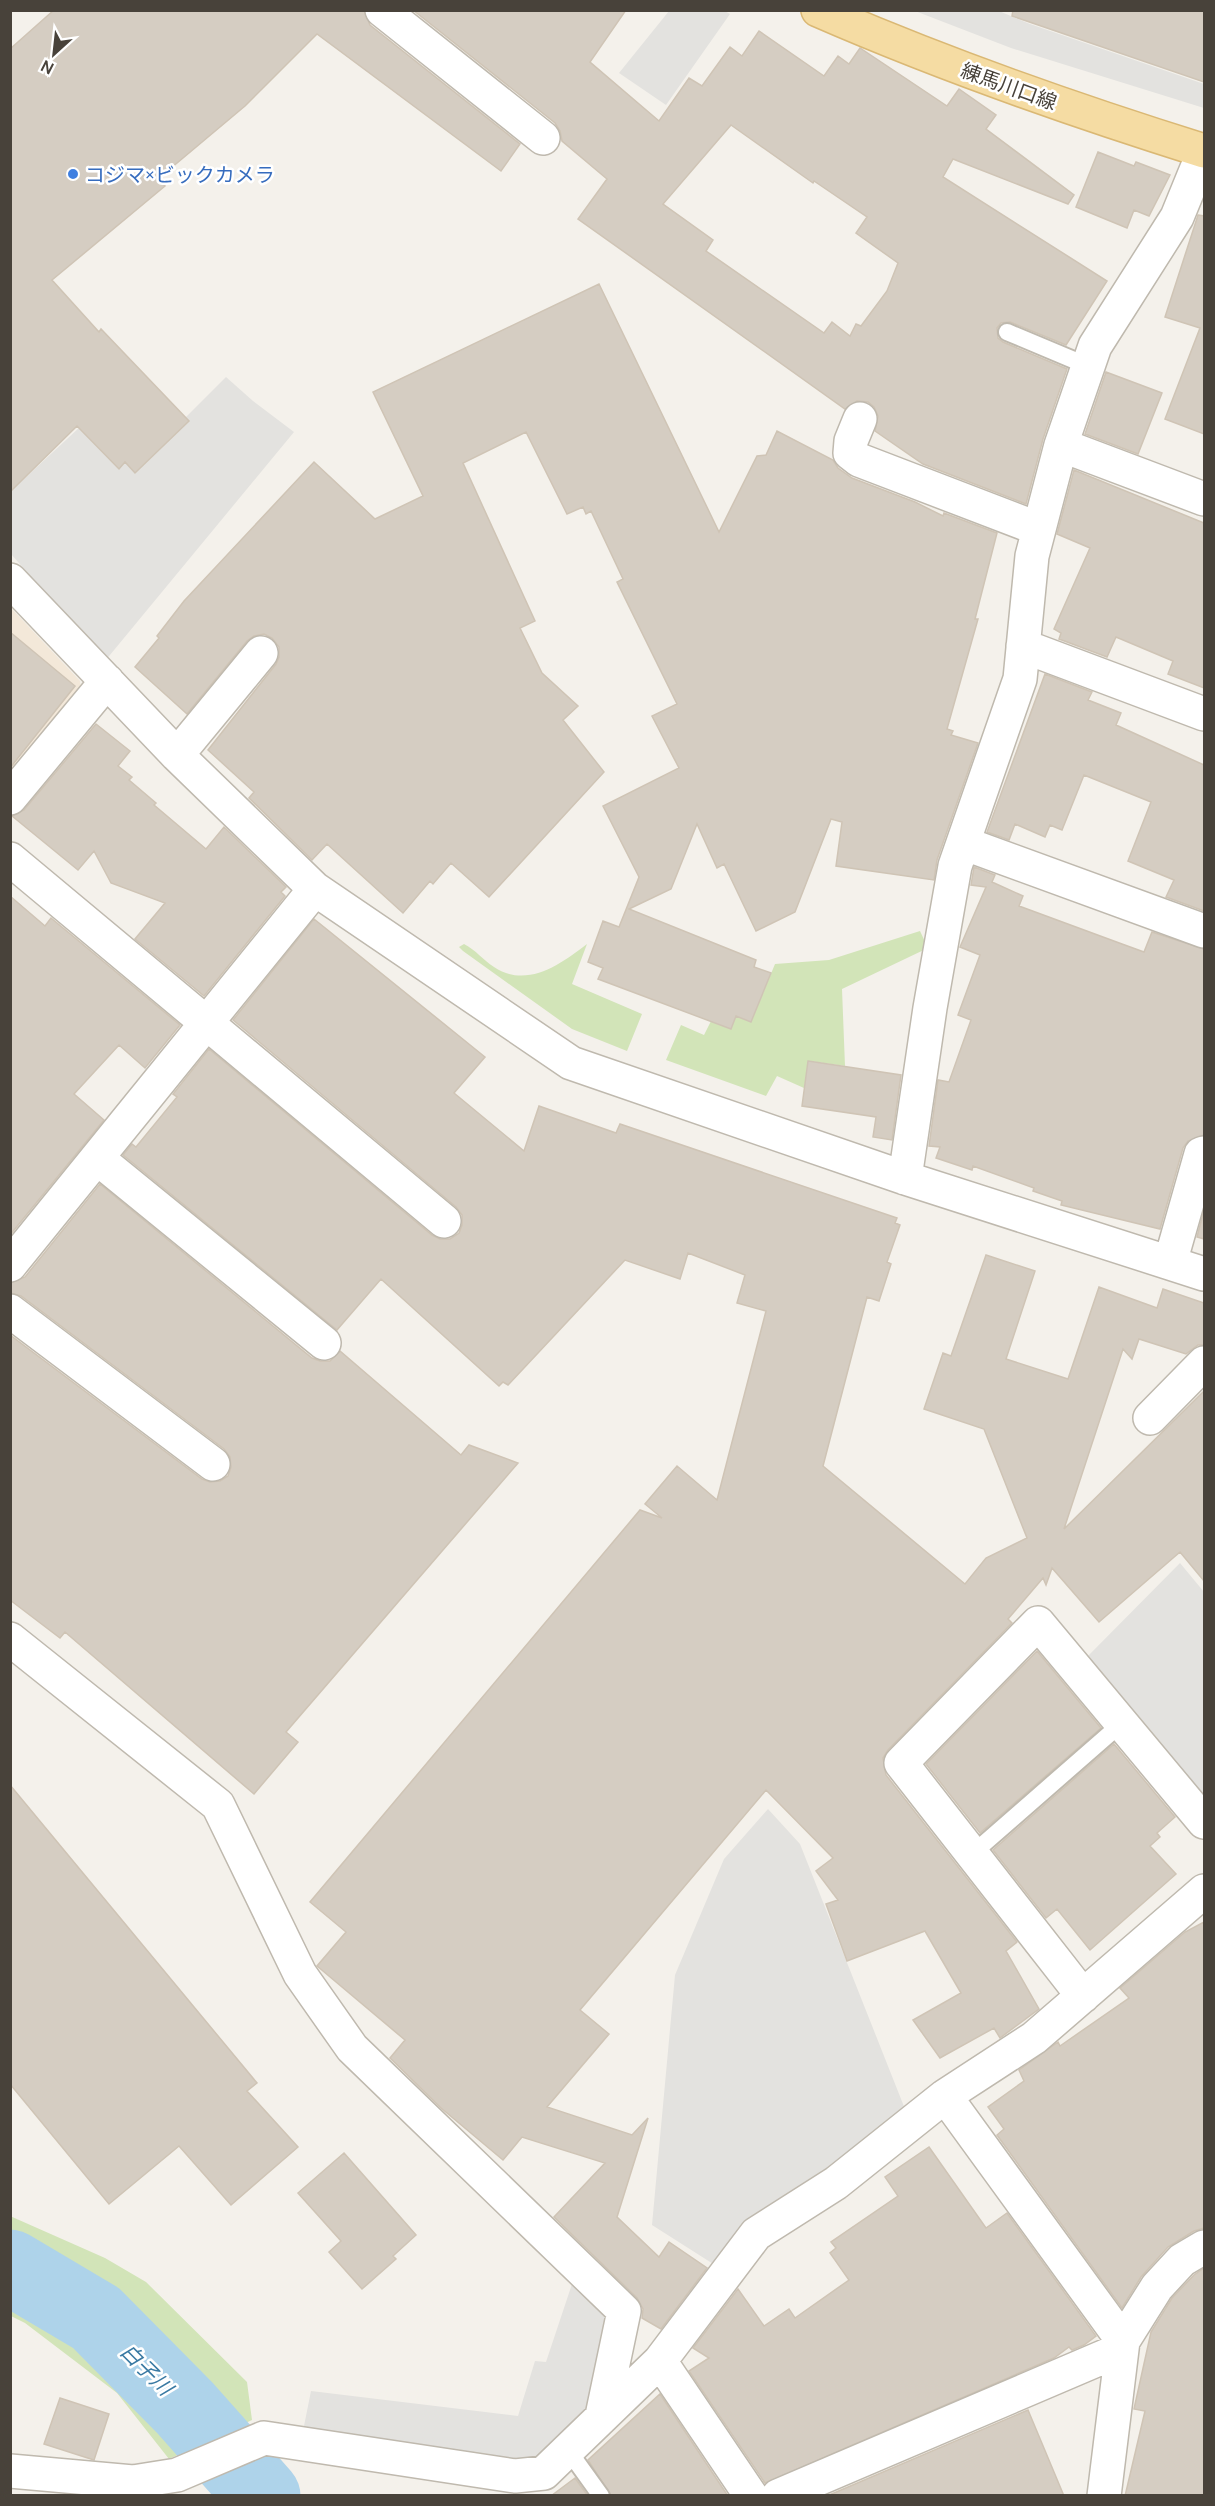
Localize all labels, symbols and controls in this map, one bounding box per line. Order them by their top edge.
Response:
north arrow [24,24,84,84]
text: N [37,55,57,80]
street label: 練馬川口線 [957,56,1061,116]
place label: コジマ×ビックカメラ [85,161,275,188]
marker: コジマ×ビックカメラ [66,167,80,181]
water label: 白子川 [115,2337,181,2403]

